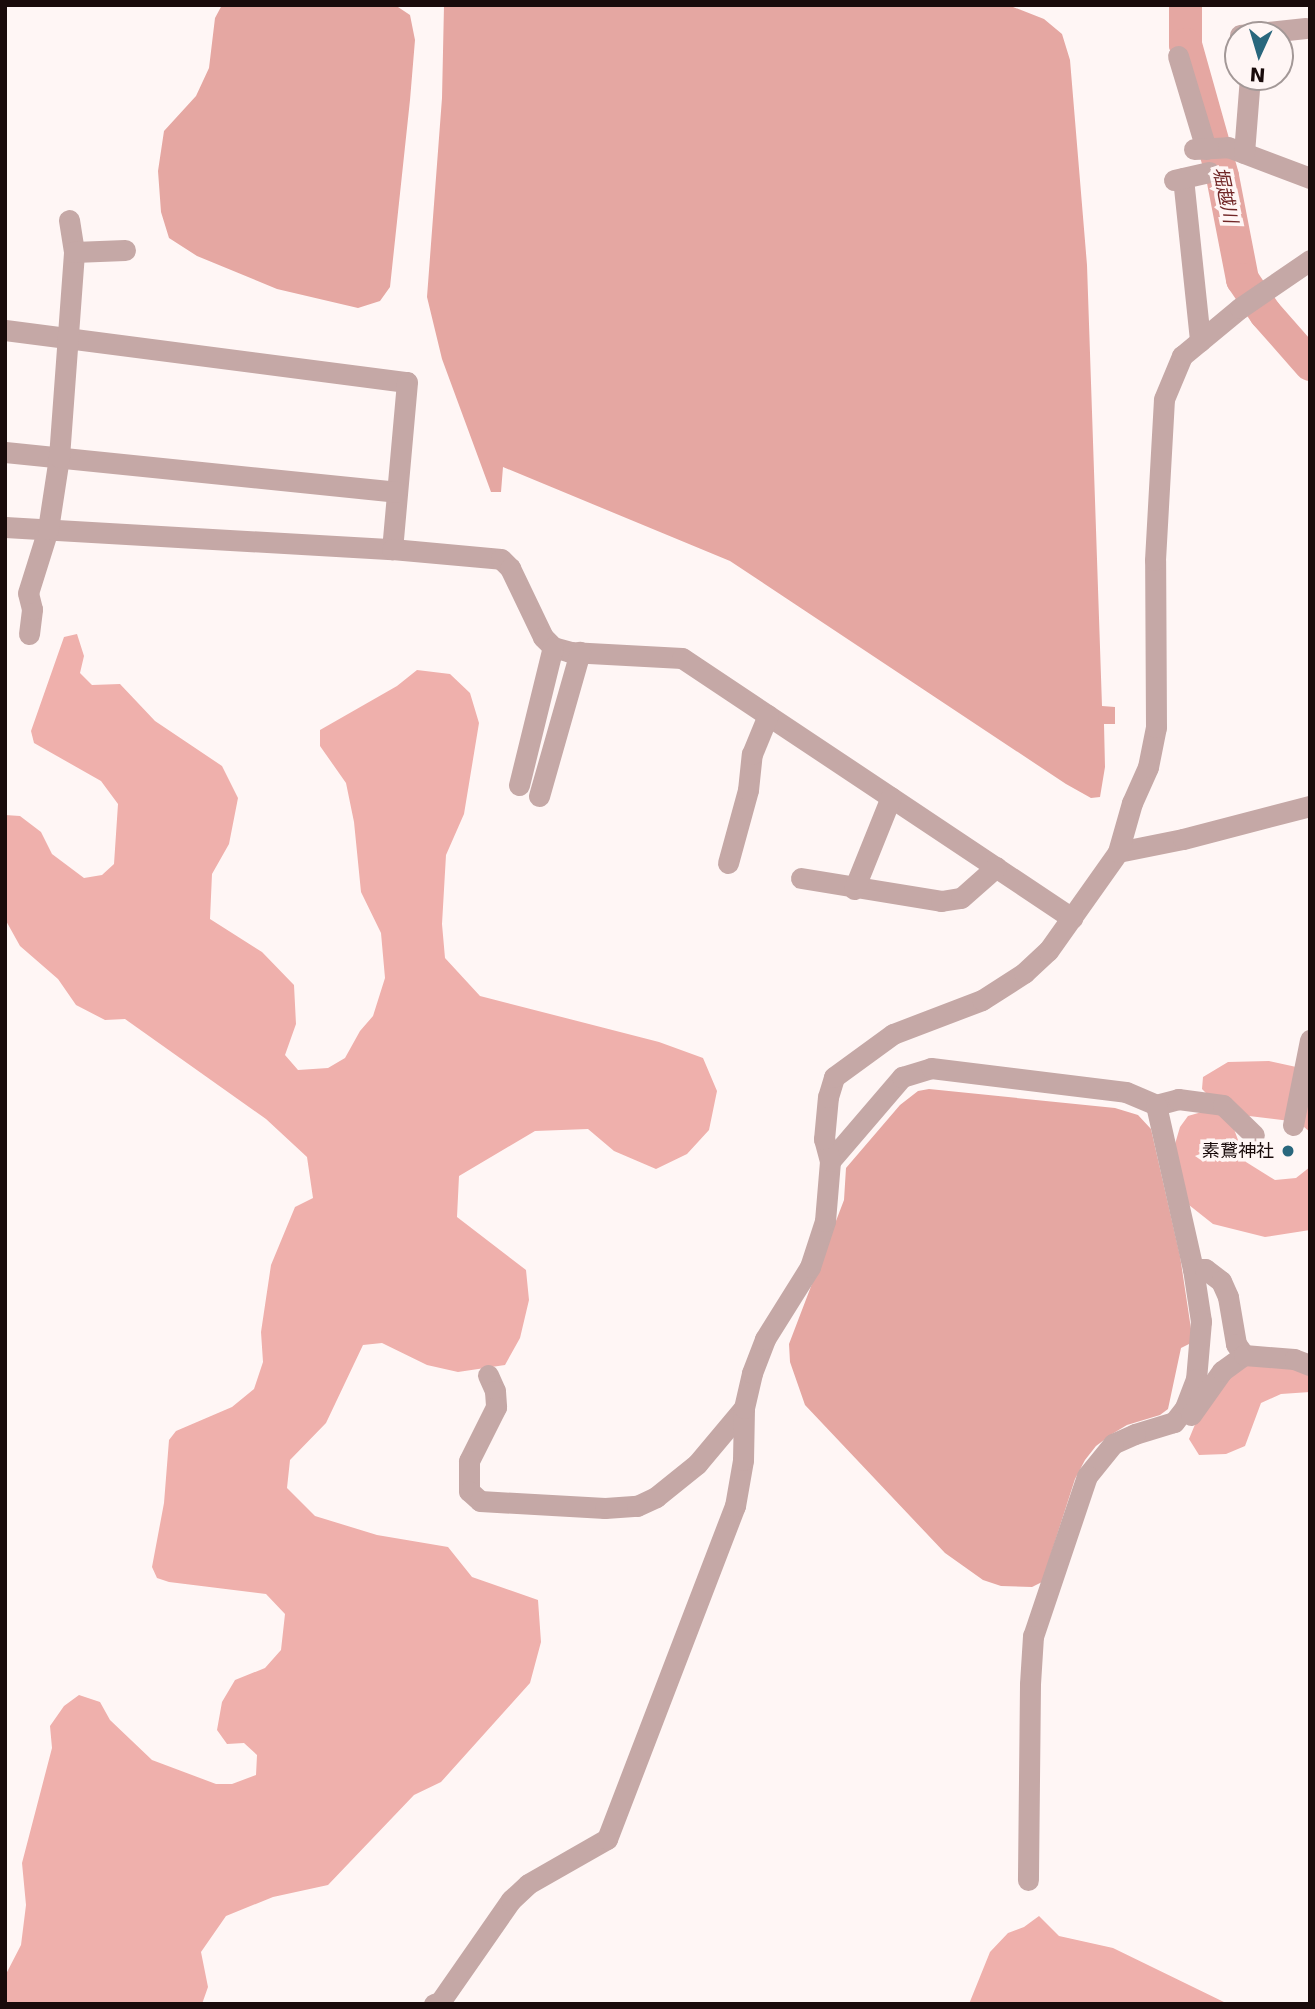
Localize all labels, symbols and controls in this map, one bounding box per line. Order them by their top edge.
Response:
north arrow [1224,21,1294,91]
text: N [1249,63,1266,86]
water label: 堀越川 [1208,165,1242,225]
place label: 素鵞神社 [1202,1140,1274,1162]
marker: 素鵞神社 [1280,1143,1296,1159]

